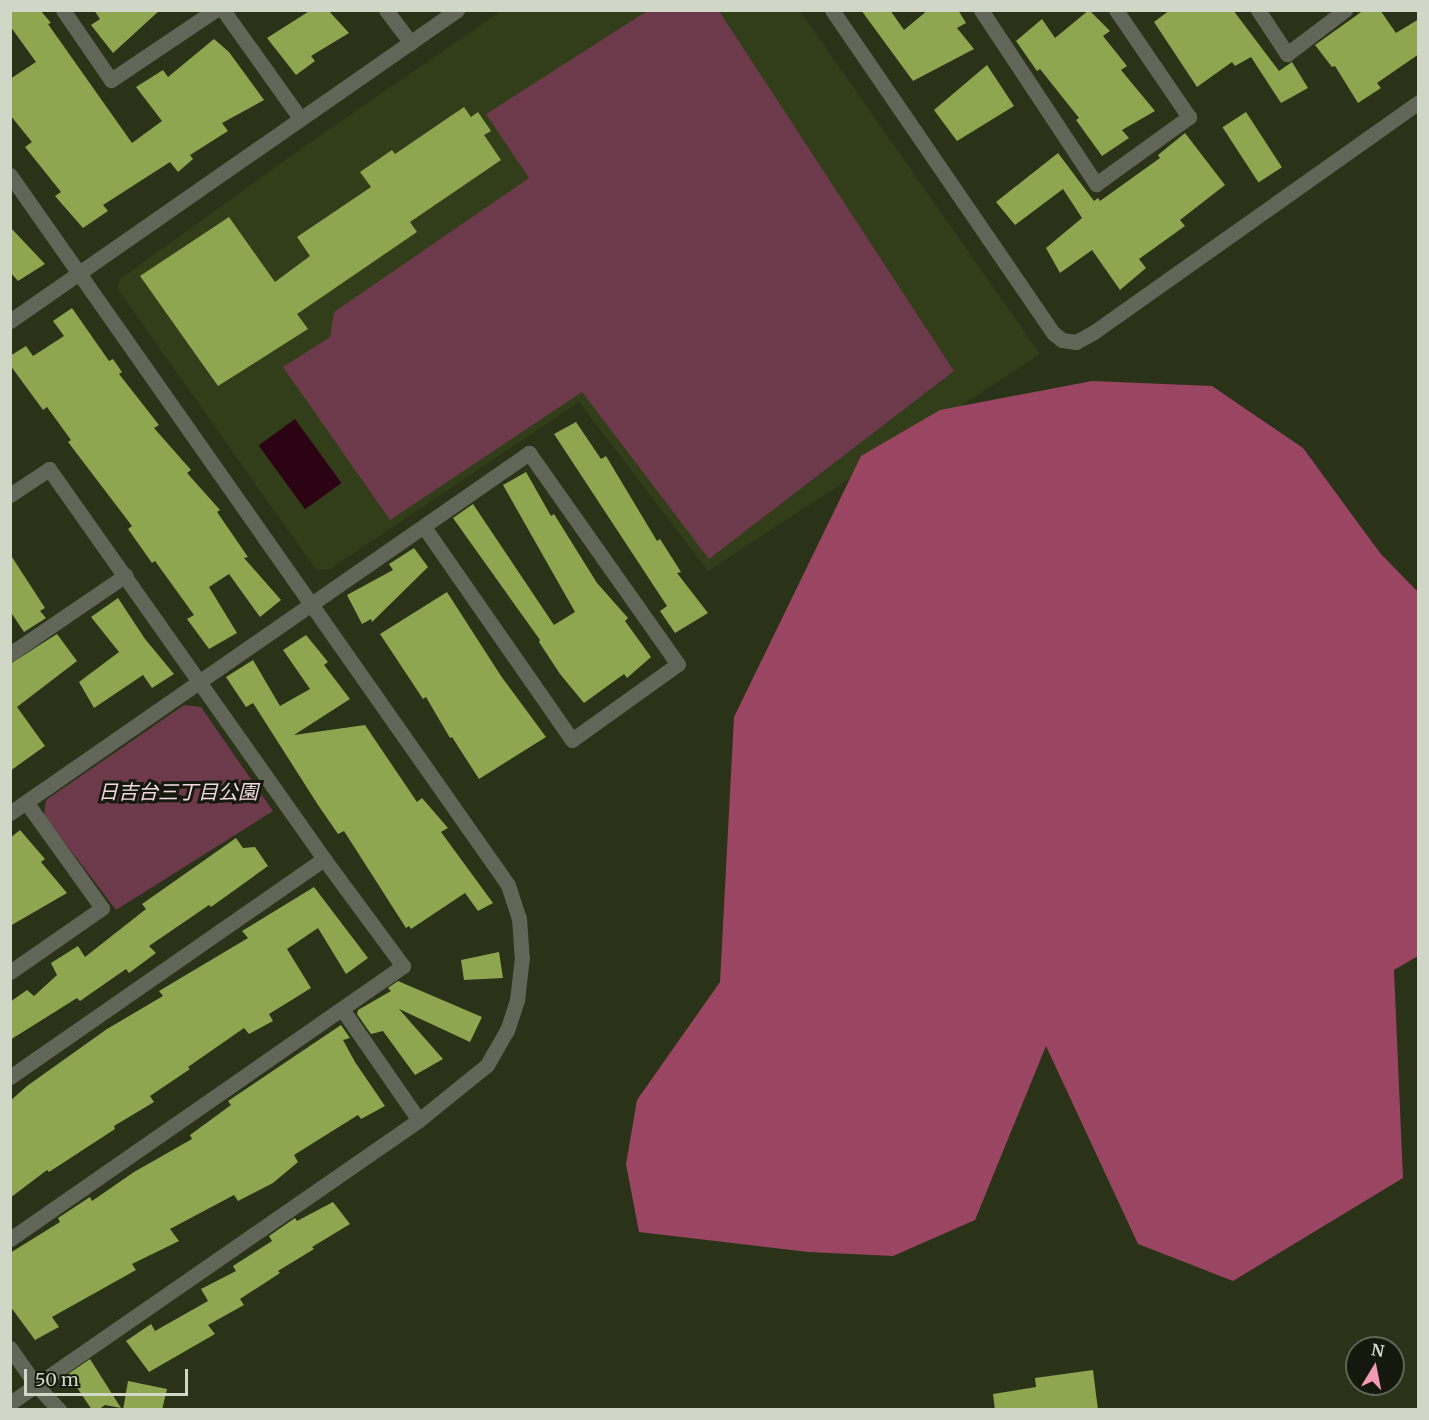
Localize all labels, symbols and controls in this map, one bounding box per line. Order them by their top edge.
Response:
park label: 日吉台三丁目公園 [98,779,258,803]
north arrow [1345,1336,1405,1396]
text: N [1370,1339,1386,1361]
scale bar [27,1357,190,1395]
text: 50 m [35,1368,79,1391]

